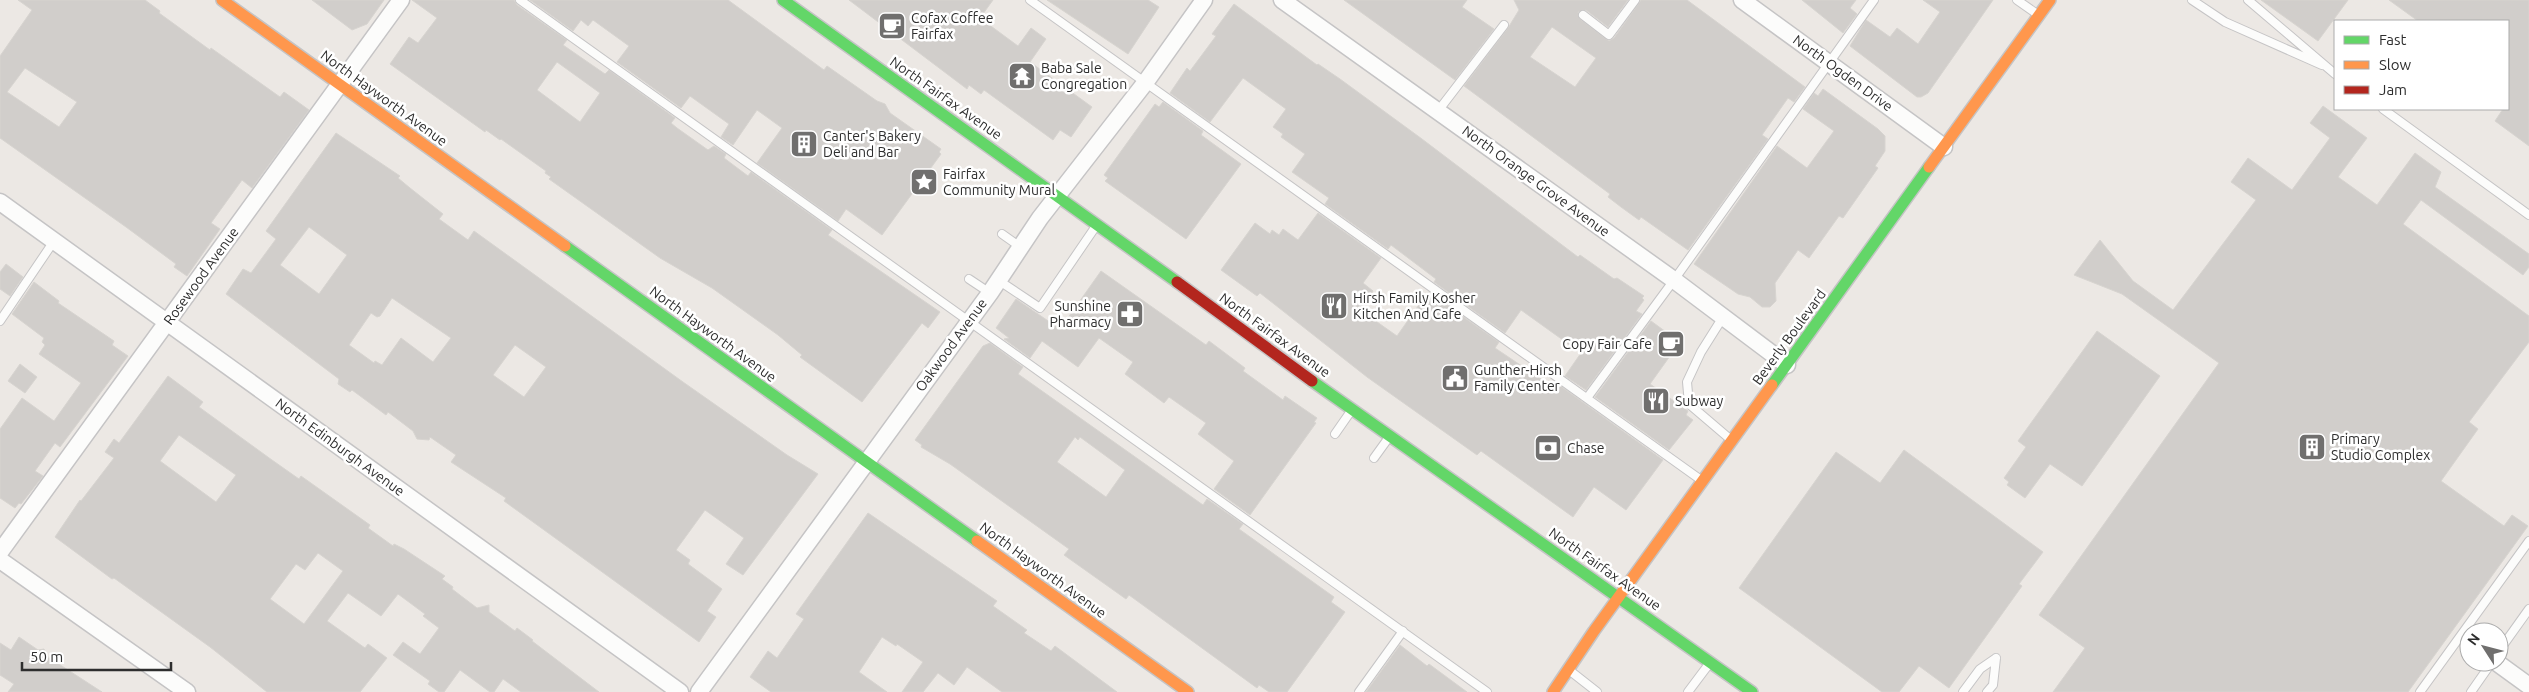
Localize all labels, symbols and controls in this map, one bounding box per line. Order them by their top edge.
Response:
place label: Cofax Coffee Fairfax [911,10,993,42]
cafe icon: Cofax Coffee Fairfax [877,11,907,41]
legend [2334,20,2509,110]
street label: North Ogden Drive [1790,31,1896,115]
text: Fast [2379,31,2407,48]
street label: North Hayworth Avenue [318,47,450,149]
street label: North Fairfax Avenue [887,53,1005,143]
text: Slow [2379,56,2412,73]
place label: Baba Sale Congregation [1041,60,1127,92]
temple icon: Baba Sale Congregation [1007,61,1037,91]
text: Jam [2379,81,2407,98]
street label: North Orange Grove Avenue [1459,122,1613,240]
place label: Canter's Bakery Deli and Bar [823,128,921,160]
building icon: Canter's Bakery Deli and Bar [789,129,819,159]
place label: Fairfax Community Mural [943,166,1055,198]
place icon: Fairfax Community Mural [909,167,939,197]
street label: Rosewood Avenue [160,224,242,328]
street label: North Hayworth Avenue [647,283,779,385]
street label: Beverly Boulevard [1749,286,1829,388]
street label: North Fairfax Avenue [1217,289,1333,381]
place label: Hirsh Family Kosher Kitchen And Cafe [1353,290,1476,322]
restaurant icon: Hirsh Family Kosher Kitchen And Cafe [1319,291,1349,321]
street label: Oakwood Avenue [912,295,990,395]
place label: Sunshine Pharmacy [1049,298,1111,330]
pharmacy icon: Sunshine Pharmacy [1115,299,1145,329]
cafe icon: Copy Fair Cafe [1656,329,1686,359]
place label: Copy Fair Cafe [1562,336,1652,352]
place label: Gunther-Hirsh Family Center [1474,362,1562,394]
public building icon: Gunther-Hirsh Family Center [1440,363,1470,393]
restaurant icon: Subway [1641,386,1671,416]
place label: Subway [1675,393,1724,409]
street label: North Edinburgh Avenue [272,395,408,499]
place label: Primary Studio Complex [2331,431,2430,463]
building icon: Primary Studio Complex [2297,432,2327,462]
bank icon: Chase [1533,433,1563,463]
place label: Chase [1567,440,1605,456]
street label: North Hayworth Avenue [977,519,1109,621]
street label: North Fairfax Avenue [1546,524,1664,614]
north arrow [2459,622,2509,672]
text: N [2464,630,2483,648]
scale bar [22,640,171,672]
text: 50 m [30,648,63,665]

